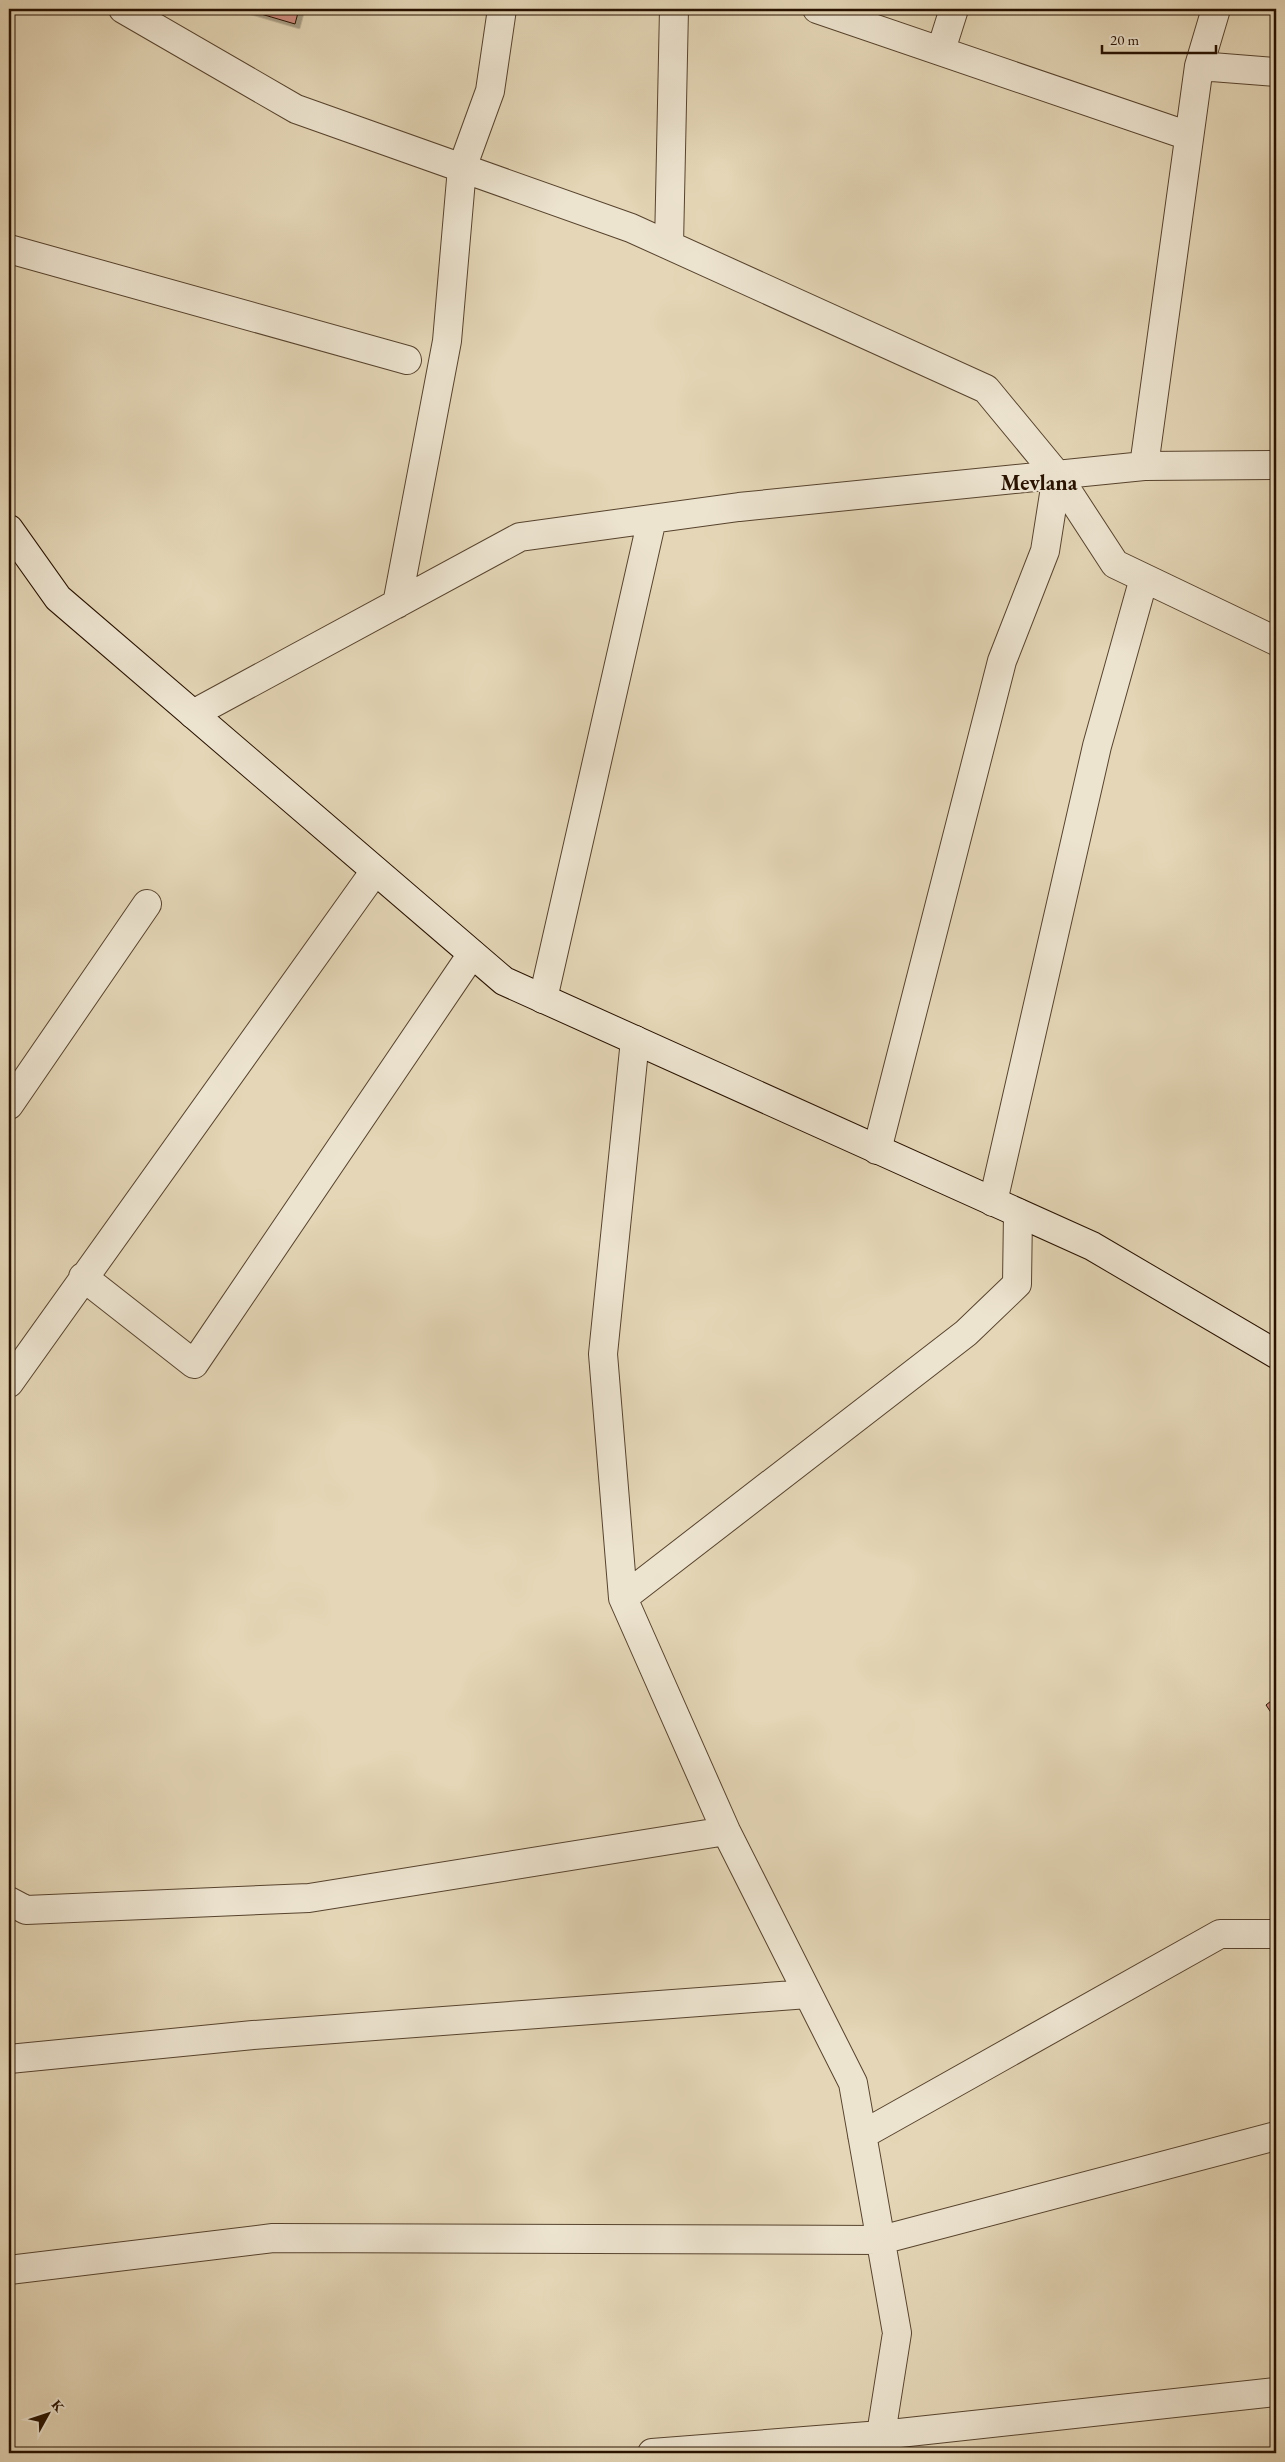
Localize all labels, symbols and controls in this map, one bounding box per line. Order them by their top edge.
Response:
scale bar [1102,22,1216,54]
text: 20 m [1110,30,1139,49]
district label: Mevlana [1001,468,1078,497]
north arrow [22,2390,72,2440]
text: K [48,2396,68,2416]

